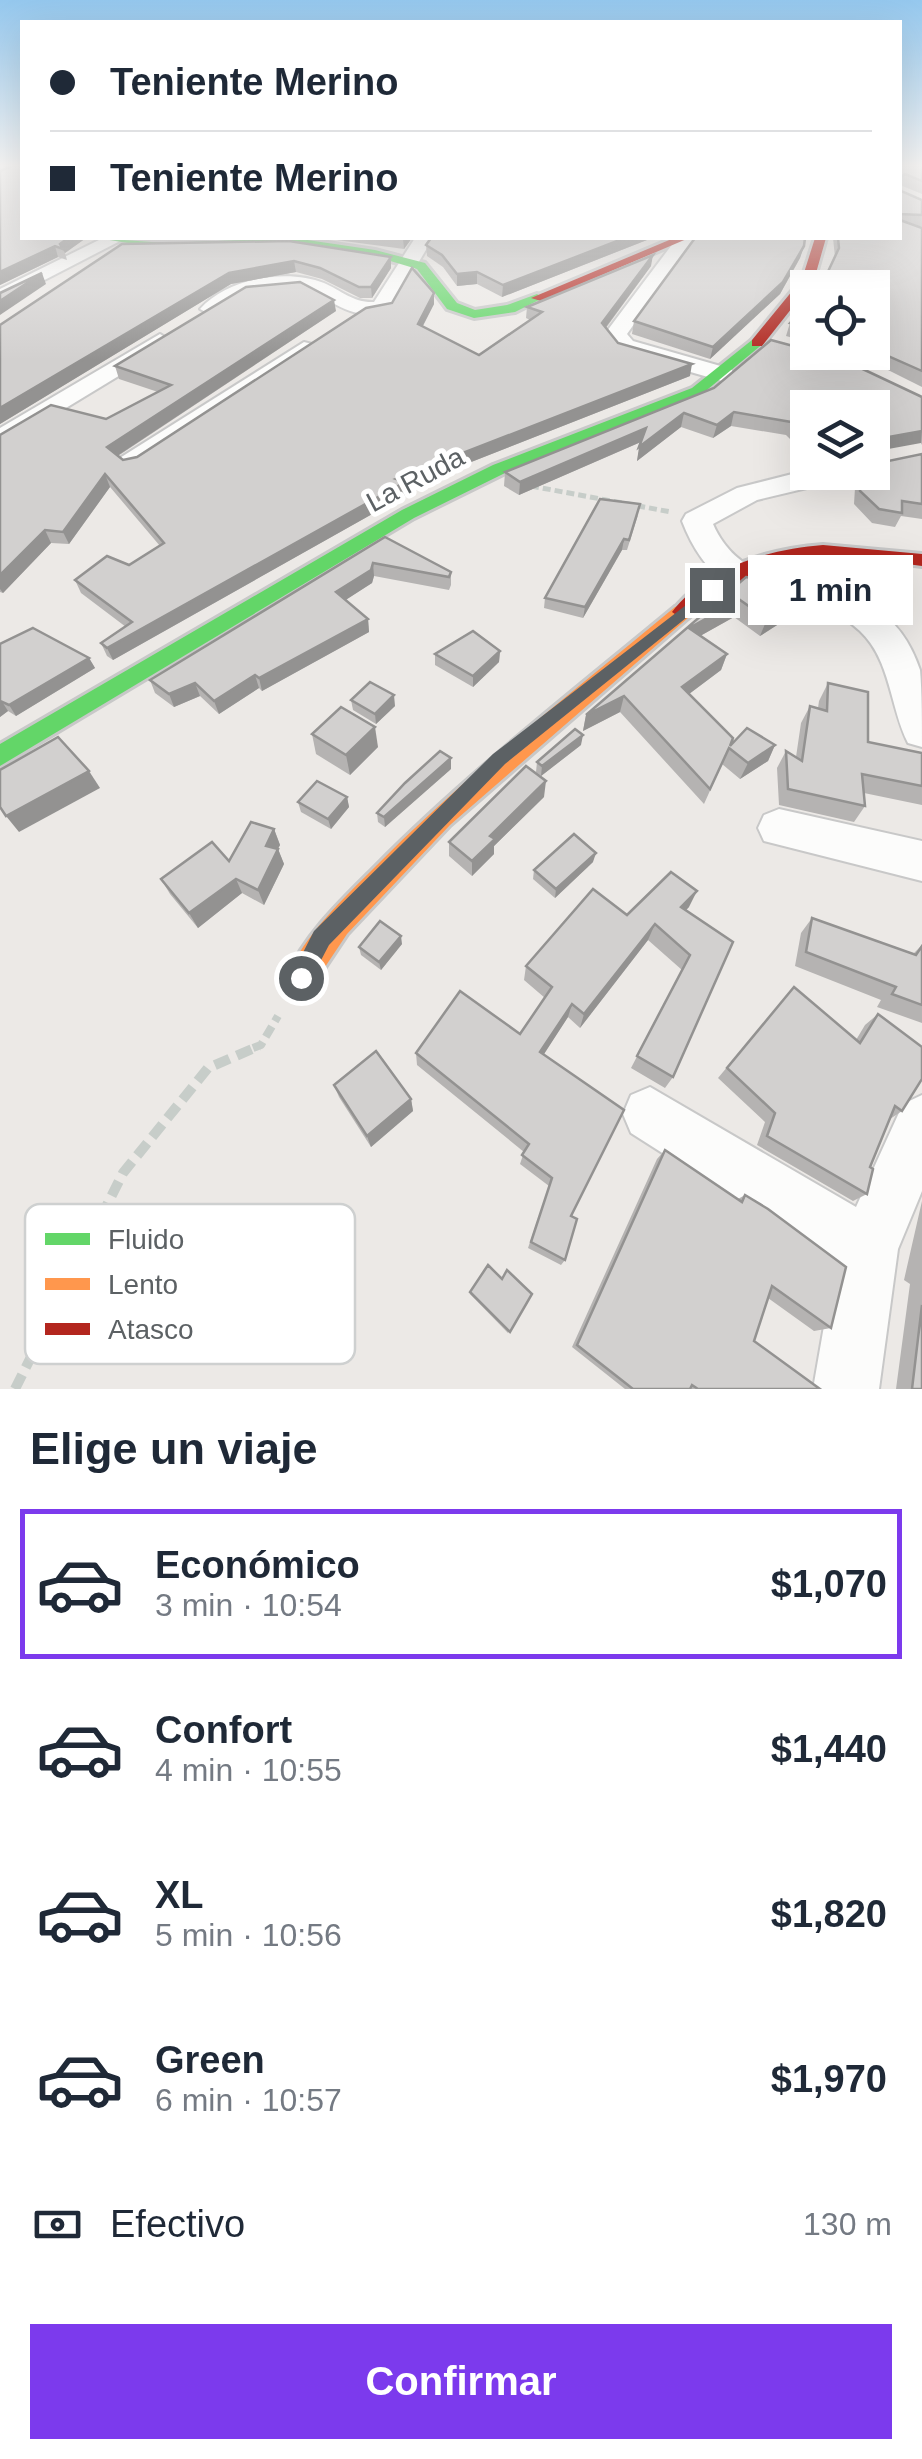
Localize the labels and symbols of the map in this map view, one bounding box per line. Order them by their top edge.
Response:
street label: La Ruda [361,441,470,518]
callout: 1 min [747,555,912,625]
route end [690,568,735,613]
route start [279,956,324,1001]
legend [25,1204,355,1364]
text: Fluido [108,1224,184,1255]
text: Lento [108,1269,178,1300]
text: Atasco [108,1314,194,1345]

